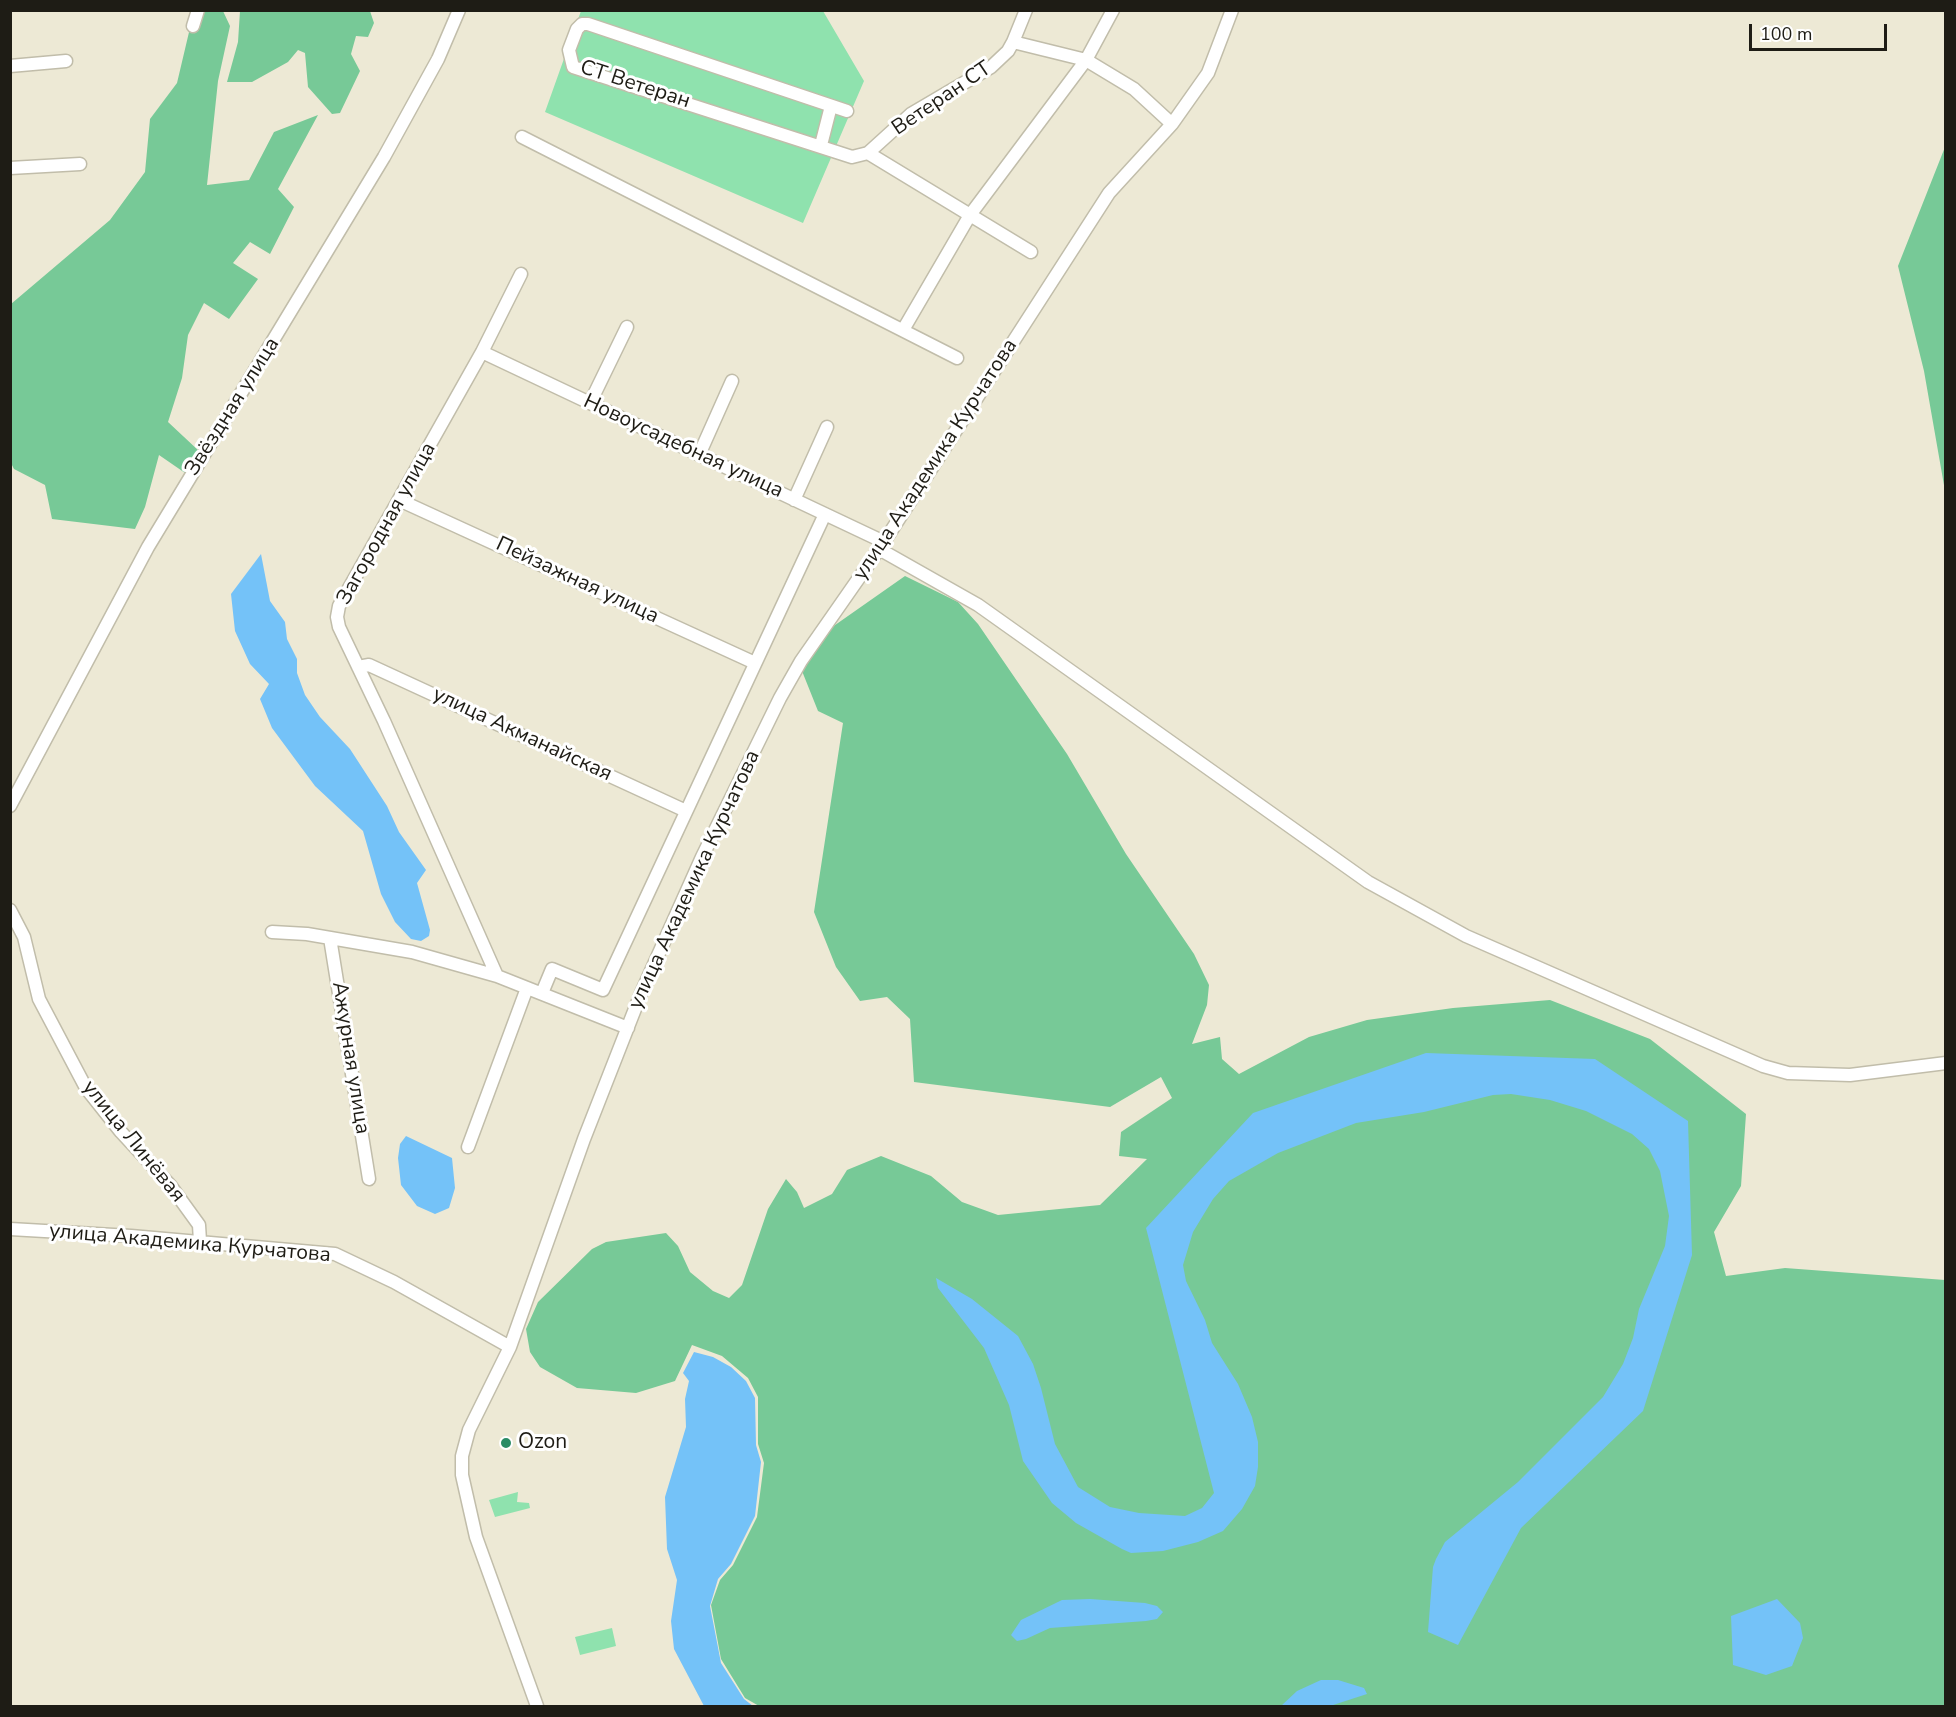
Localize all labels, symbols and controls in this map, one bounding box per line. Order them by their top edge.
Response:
scale bar [1752,12,1890,50]
text: 100 m [1760,22,1812,46]
street label: СТ Ветеран [577,55,693,115]
street label: Ветеран СТ [888,57,996,141]
street label: Звёздная улица [180,333,286,481]
street label: улица Академика Курчатова [848,335,1024,585]
street label: Новоусадебная улица [579,390,787,504]
street label: Загородная улица [332,439,442,609]
street label: Пейзажная улица [492,532,662,630]
street label: улица Акманайская [428,682,616,788]
street label: улица Академика Курчатова [624,747,766,1013]
street label: Ажурная улица [325,980,375,1136]
street label: улица Линёвая [76,1076,190,1208]
street label: улица Академика Курчатова [48,1219,332,1269]
place label: Ozon [518,1430,567,1456]
marker: Ozon [499,1436,513,1450]

